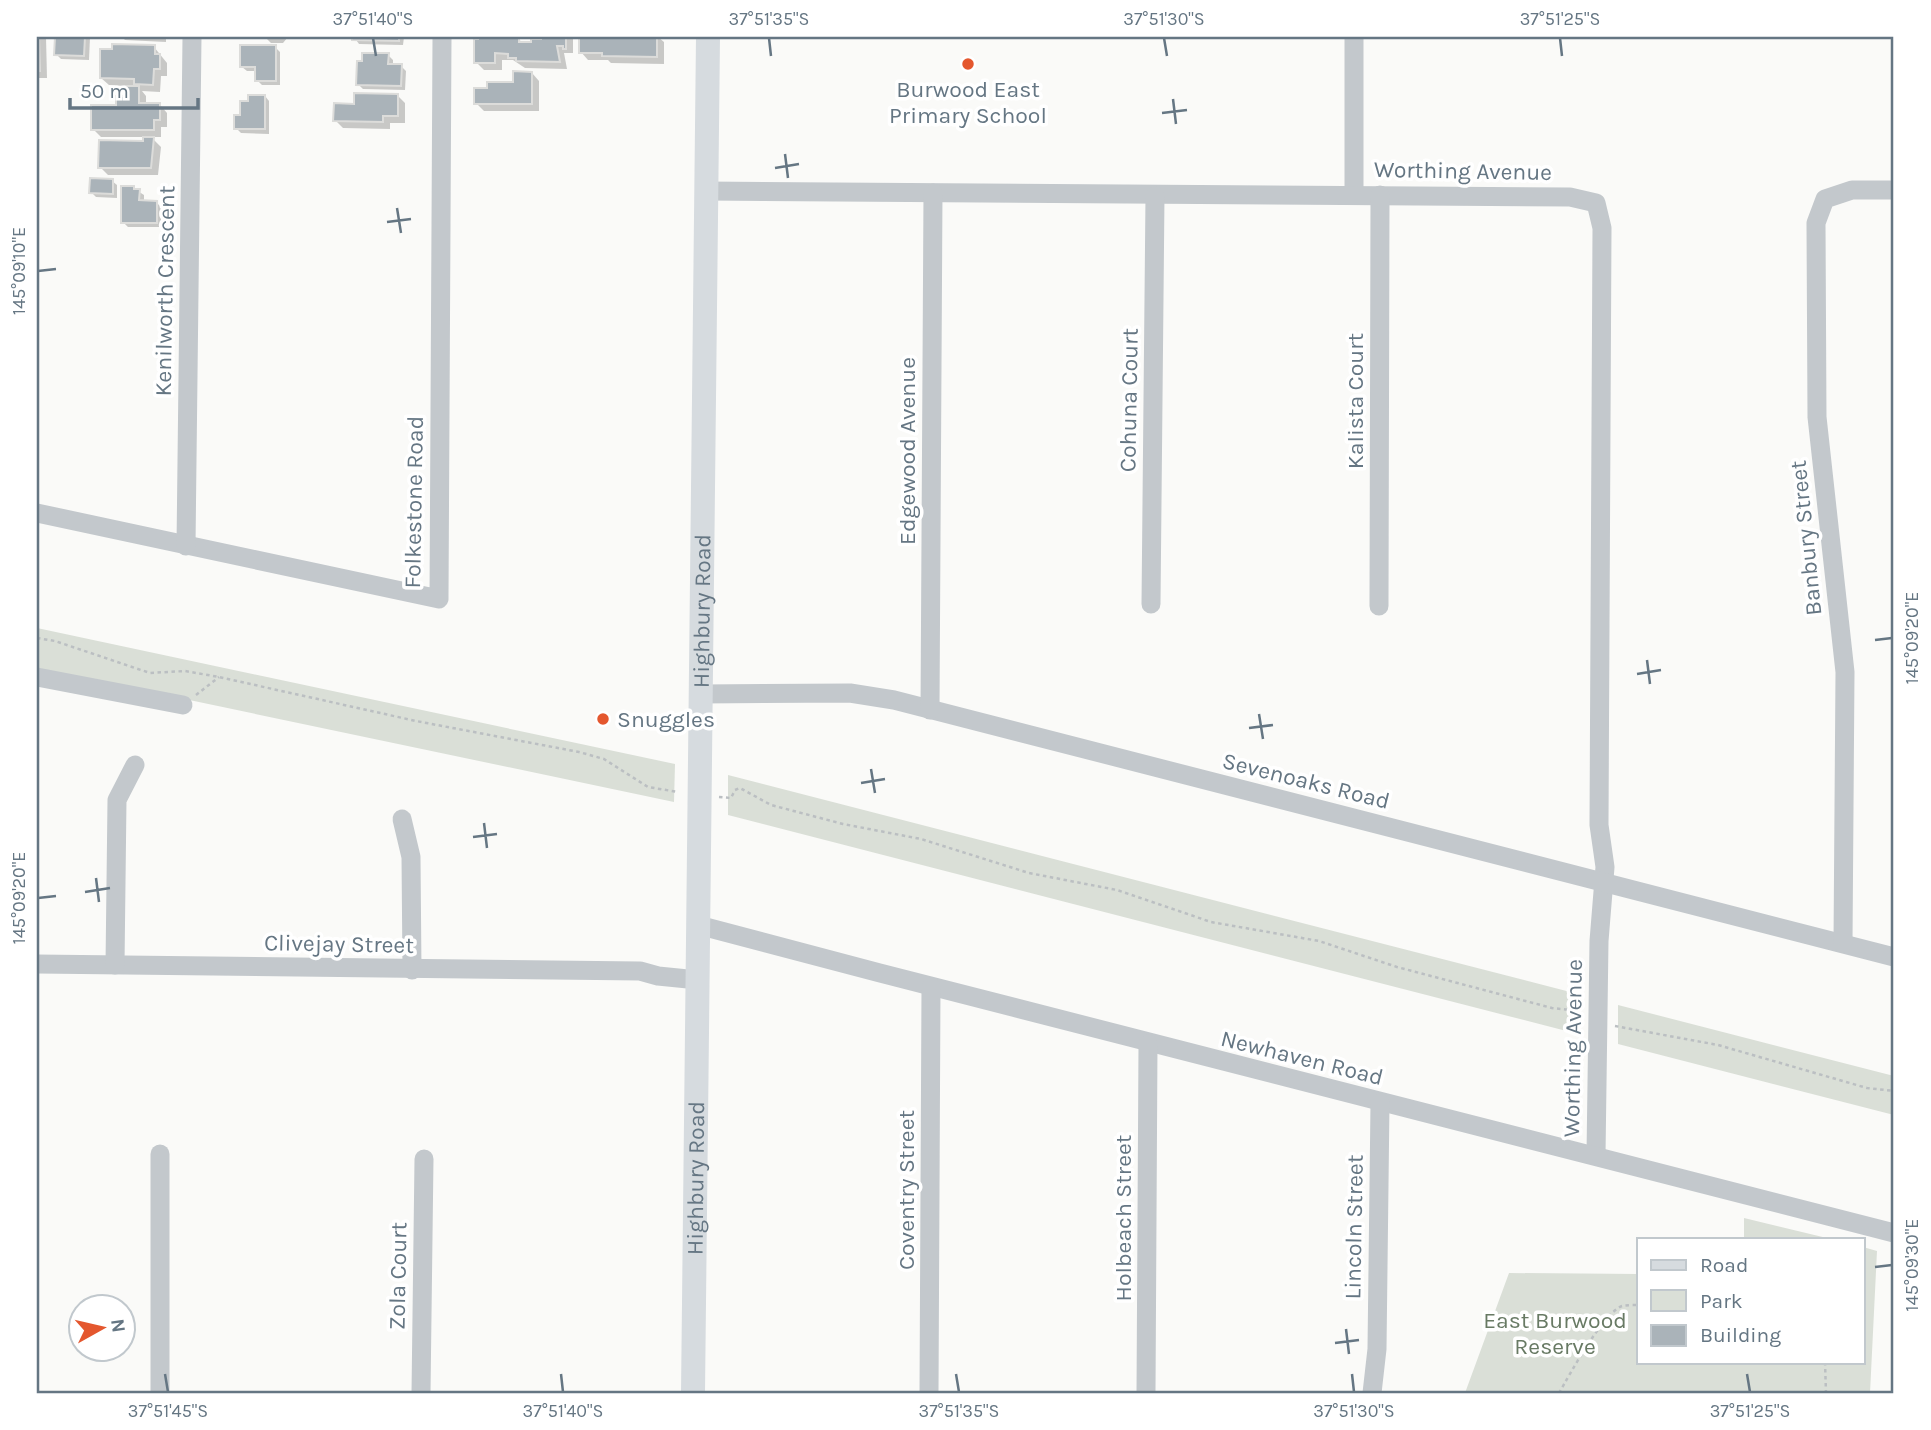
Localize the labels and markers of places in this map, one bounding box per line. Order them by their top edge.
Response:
marker: Burwood East Primary School [960,56,976,72]
place label: Burwood East Primary School [889,76,1047,129]
place label: Snuggles [617,706,715,733]
marker: Snuggles [595,711,611,727]

